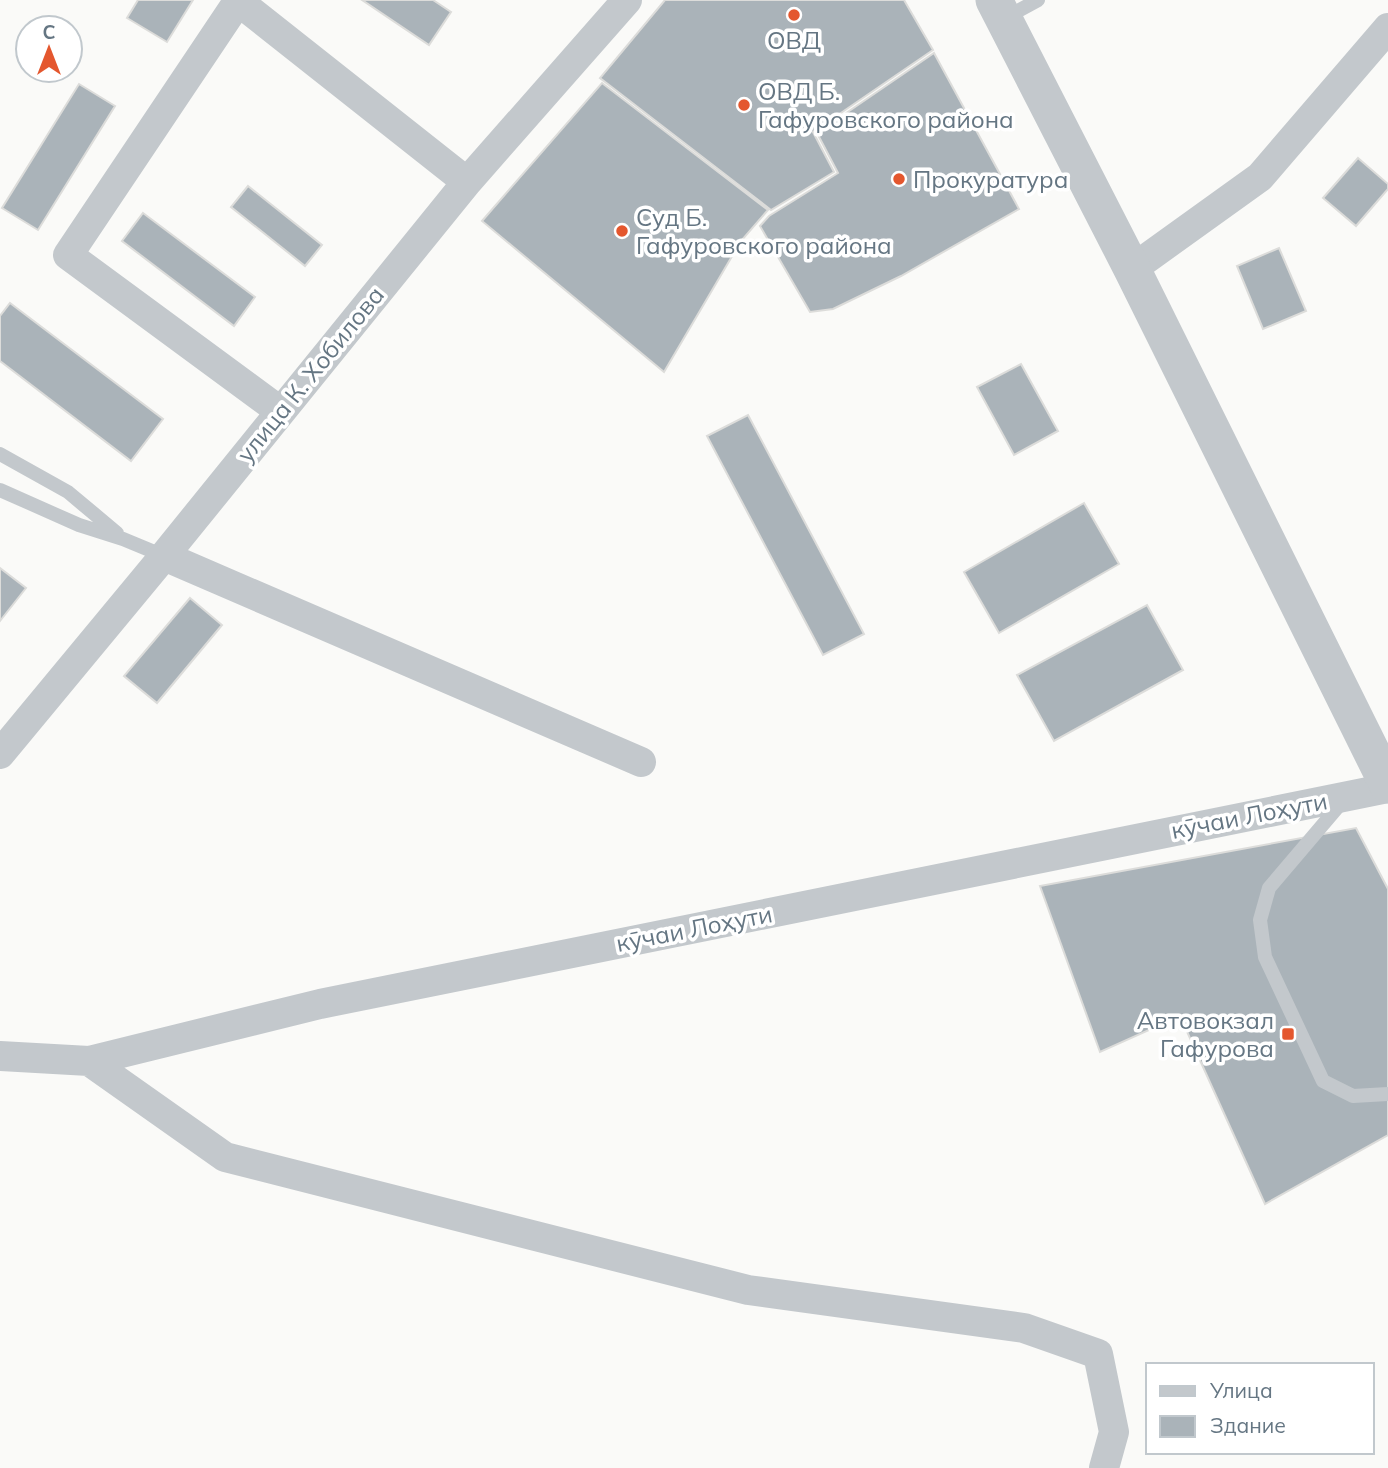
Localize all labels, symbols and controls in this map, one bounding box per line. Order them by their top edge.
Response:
marker: ОВД [786,7,802,23]
north arrow [14,14,84,84]
text: С [42,20,56,44]
place label: ОВД [767,25,821,55]
place label: ОВД Б. Гафуровского района [758,76,1014,134]
marker: ОВД Б. Гафуровского района [736,97,752,113]
place label: Прокуратура [913,164,1068,194]
marker: Прокуратура [891,171,907,187]
place label: Суд Б. Гафуровского района [636,202,892,260]
marker: Суд Б. Гафуровского района [614,223,630,239]
street label: улица К. Хобилова [230,280,390,468]
street label: кӯчаи Лоҳути [1168,785,1330,845]
street label: кӯчаи Лоҳути [613,898,775,958]
place label: Автовокзал Гафурова [1137,1005,1274,1063]
marker: Автовокзал Гафурова [1280,1026,1296,1042]
legend [1146,1363,1374,1454]
text: Улица [1209,1377,1273,1403]
text: Здание [1210,1412,1286,1438]

